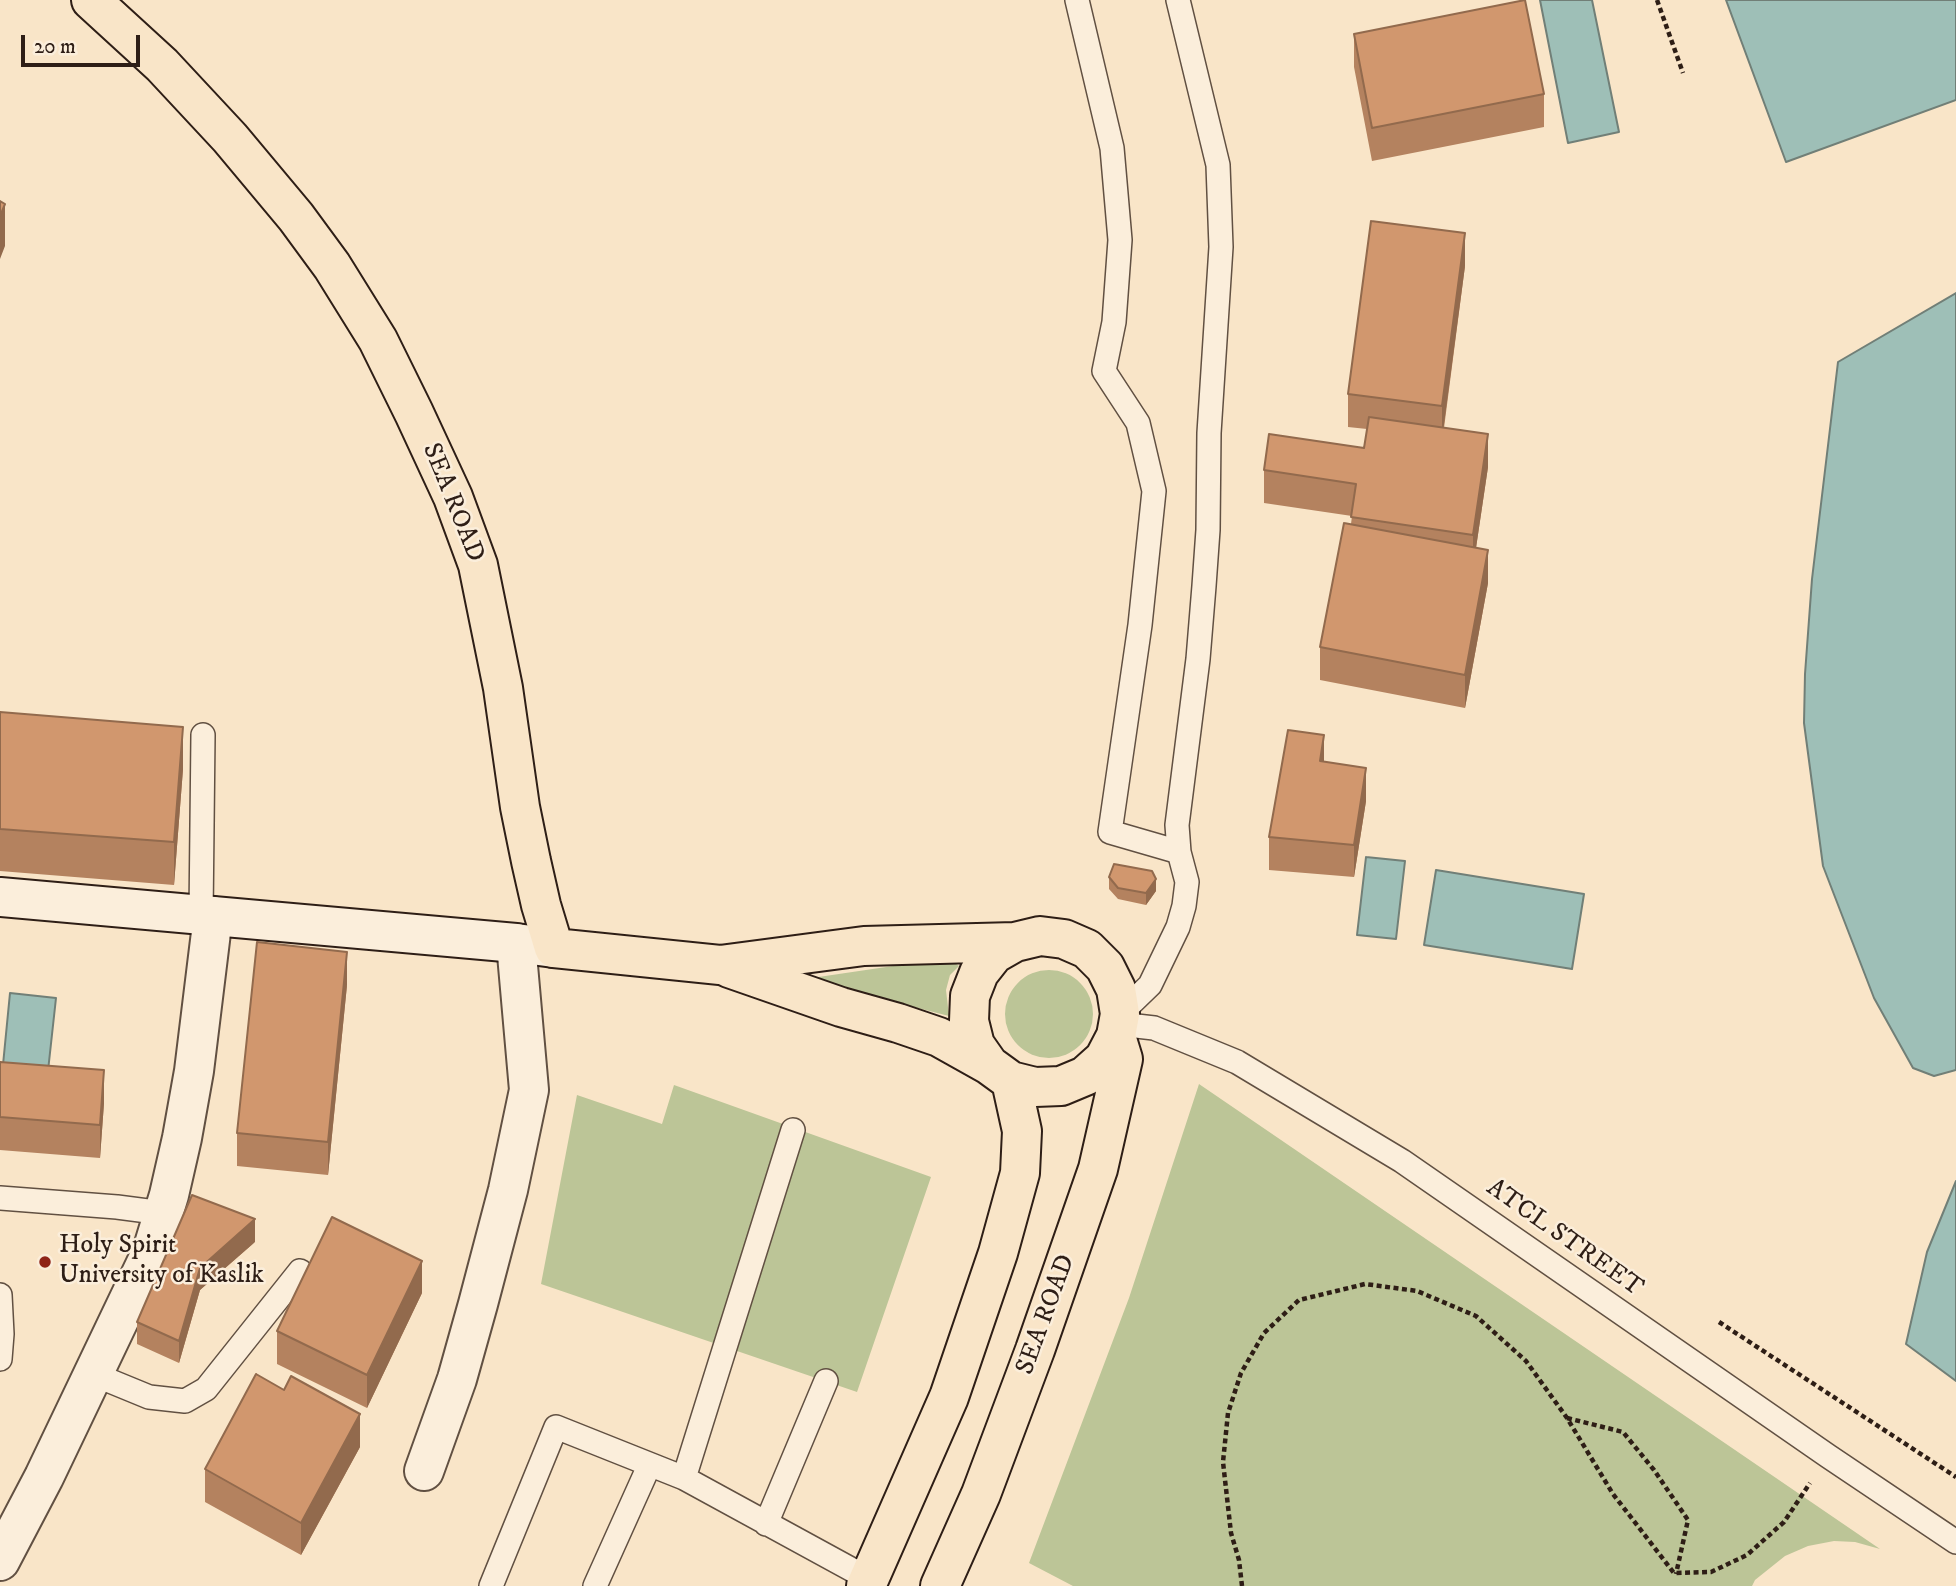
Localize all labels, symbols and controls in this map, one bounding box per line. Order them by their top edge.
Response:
scale bar [24,21,144,65]
text: 20 m [34,34,76,60]
street label: SEA ROAD [414,439,490,567]
street label: ATCL STREET [1480,1173,1648,1305]
place label: Holy Spirit University of Kaslik [59,1231,264,1292]
street label: SEA ROAD [1011,1251,1083,1379]
marker: Holy Spirit University of Kaslik [37,1254,53,1270]

